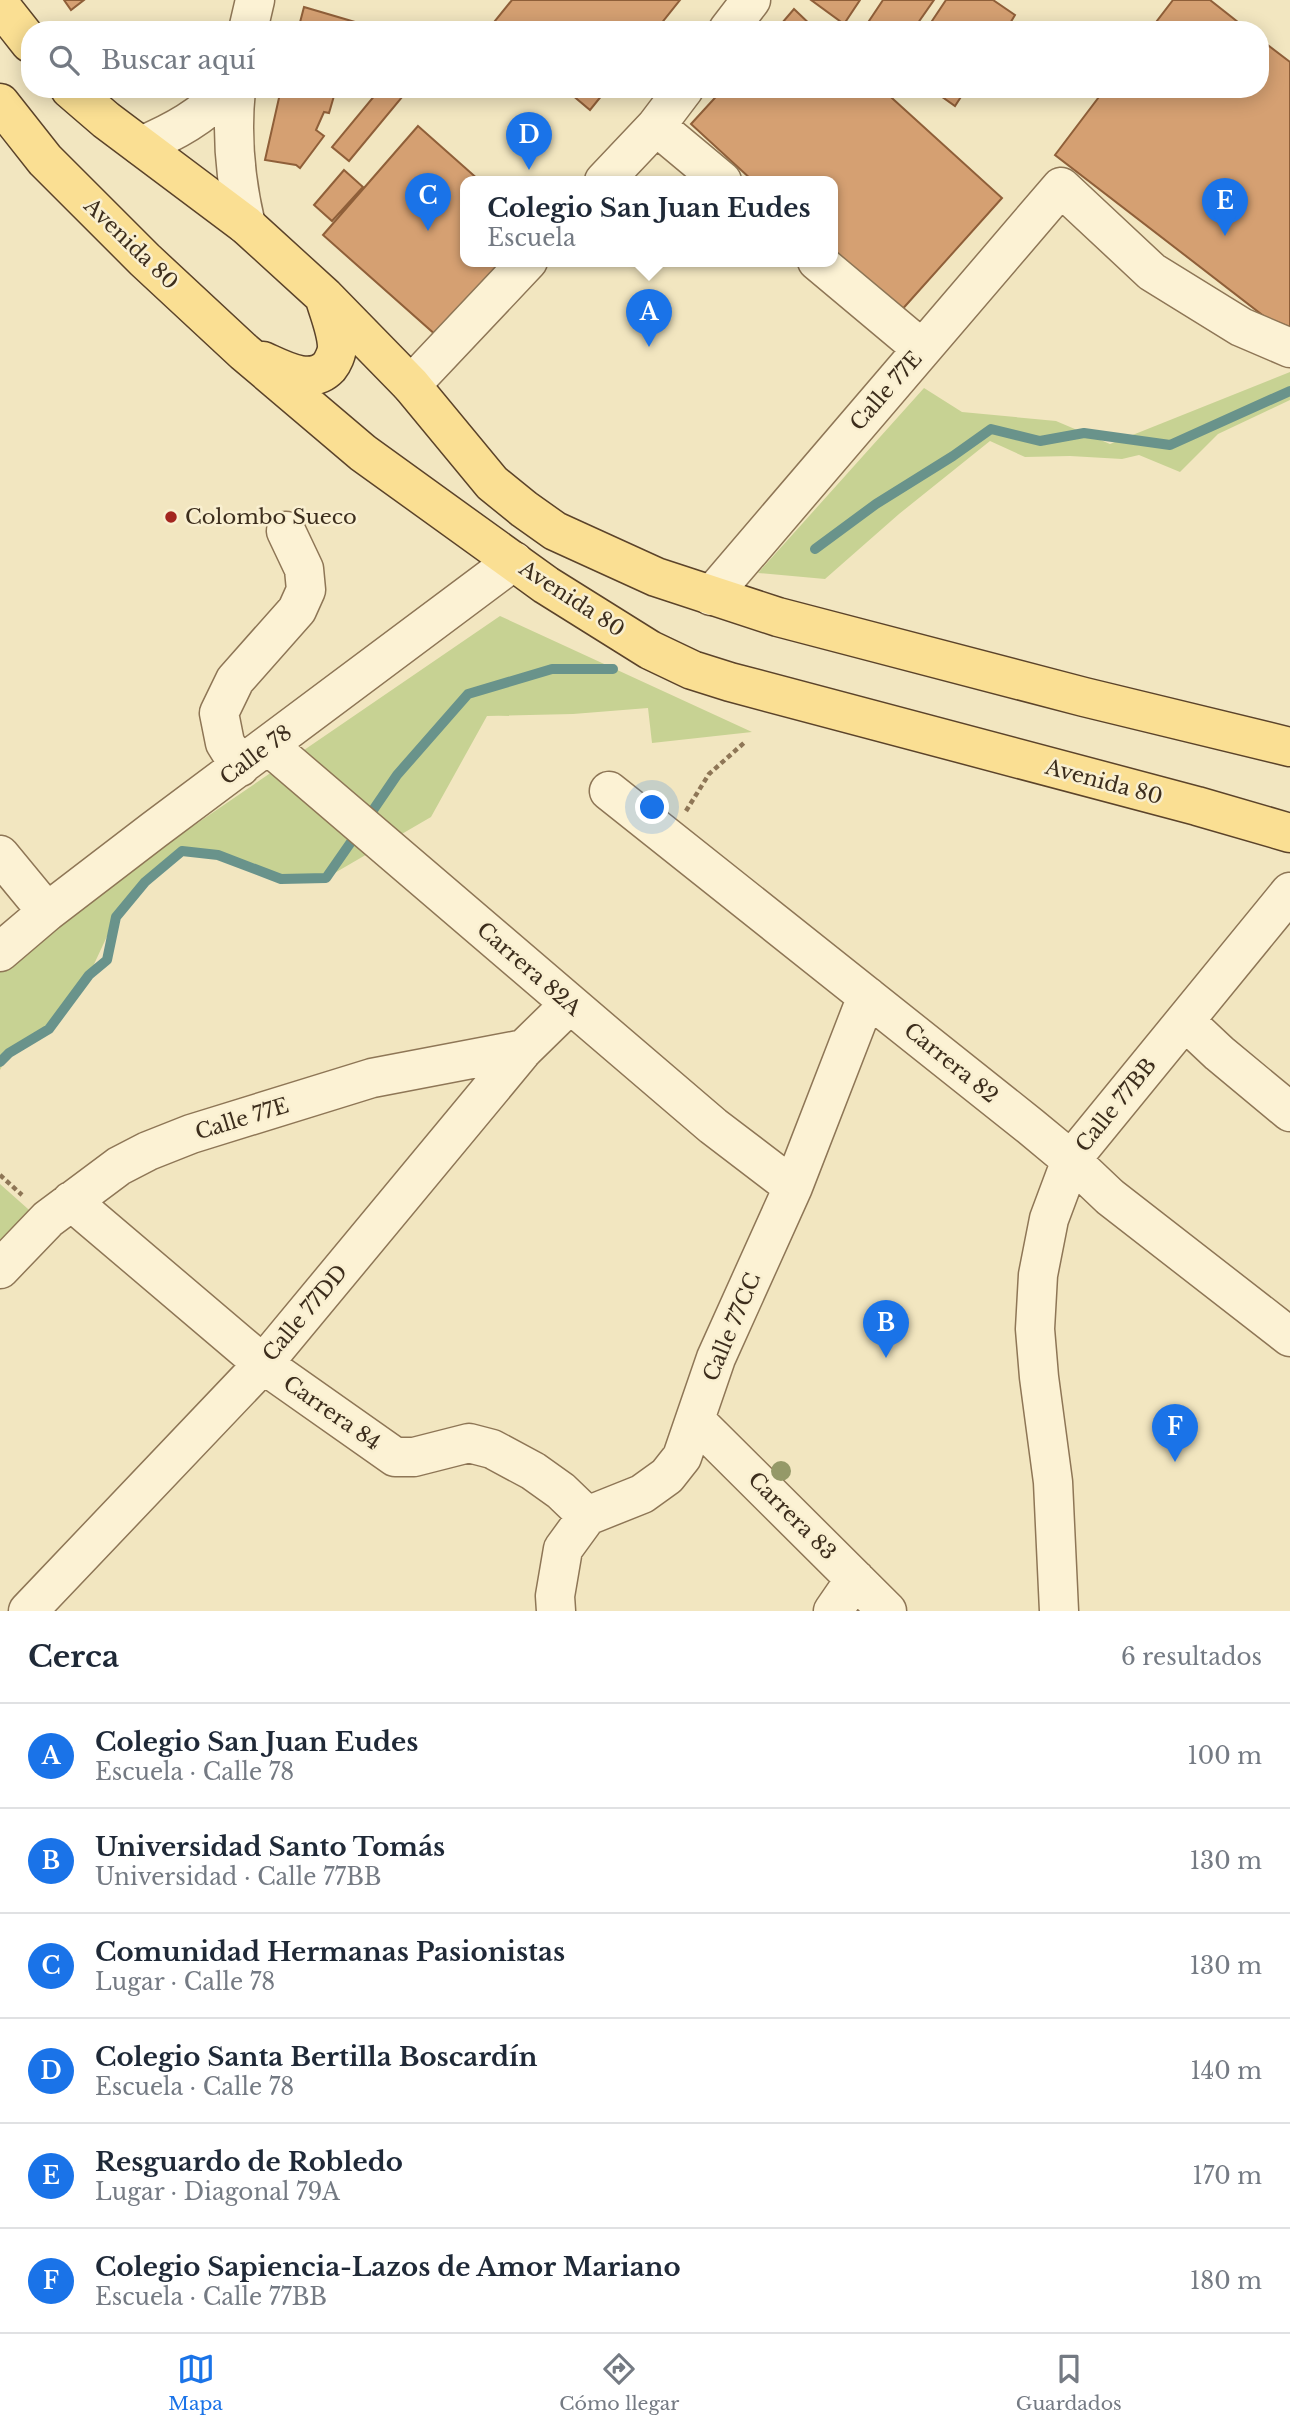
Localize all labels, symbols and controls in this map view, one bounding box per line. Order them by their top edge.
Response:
search box [21,21,1269,98]
icon: search [45,41,83,79]
text: Buscar aquí [101,44,255,76]
pin: D [506,112,552,170]
pin: C [405,173,451,231]
popup [460,176,838,267]
pin: E [1202,178,1248,236]
street label: Avenida 80 [78,192,183,295]
text: Colegio San Juan Eudes [487,192,811,224]
text: Escuela [487,224,576,252]
pin: A [626,289,672,347]
street label: Calle 77E [845,346,927,436]
place label: Colombo Sueco [185,504,357,530]
marker: Colombo Sueco [163,509,179,525]
street label: Avenida 80 [514,555,630,643]
street label: Calle 78 [215,720,297,790]
street label: Avenida 80 [1042,754,1165,810]
your location [635,790,669,824]
street label: Carrera 82A [472,917,587,1022]
street label: Carrera 82 [899,1017,1003,1109]
street label: Calle 77BB [1070,1053,1162,1157]
street label: Calle 77E [192,1092,292,1146]
street label: Calle 77DD [257,1259,353,1367]
street label: Calle 77CC [698,1269,766,1385]
pin: B [863,1300,909,1358]
street label: Carrera 84 [278,1370,386,1456]
pin: F [1152,1404,1198,1462]
street label: Carrera 83 [743,1467,841,1565]
text: Cerca [28,1638,119,1675]
text: 6 resultados [1121,1643,1262,1671]
text: Colegio San Juan Eudes [95,1726,418,1758]
text: A [42,1742,60,1770]
text: 100 m [1188,1742,1262,1770]
text: Escuela · Calle 78 [95,1758,294,1786]
text: Universidad Santo Tomás [95,1831,445,1863]
text: B [42,1847,60,1875]
text: 130 m [1190,1847,1262,1875]
text: Universidad · Calle 77BB [95,1863,381,1891]
text: Comunidad Hermanas Pasionistas [95,1936,565,1968]
text: C [42,1952,60,1980]
text: 130 m [1190,1952,1262,1980]
text: Lugar · Calle 78 [95,1968,275,1996]
text: Colegio Santa Bertilla Boscardín [95,2041,537,2073]
text: D [40,2057,62,2085]
text: 140 m [1191,2057,1262,2085]
text: Escuela · Calle 78 [95,2073,294,2101]
text: Resguardo de Robledo [95,2146,403,2178]
text: E [42,2162,60,2190]
text: 170 m [1192,2162,1262,2190]
text: Lugar · Diagonal 79A [95,2178,340,2206]
text: Colegio Sapiencia-Lazos de Amor Mariano [95,2251,681,2283]
text: F [43,2267,59,2295]
text: 180 m [1190,2267,1262,2295]
text: Escuela · Calle 77BB [95,2283,327,2311]
tab: Mapa [168,2350,223,2415]
tab: Cómo llegar [559,2350,679,2415]
tab: Guardados [1016,2350,1122,2415]

